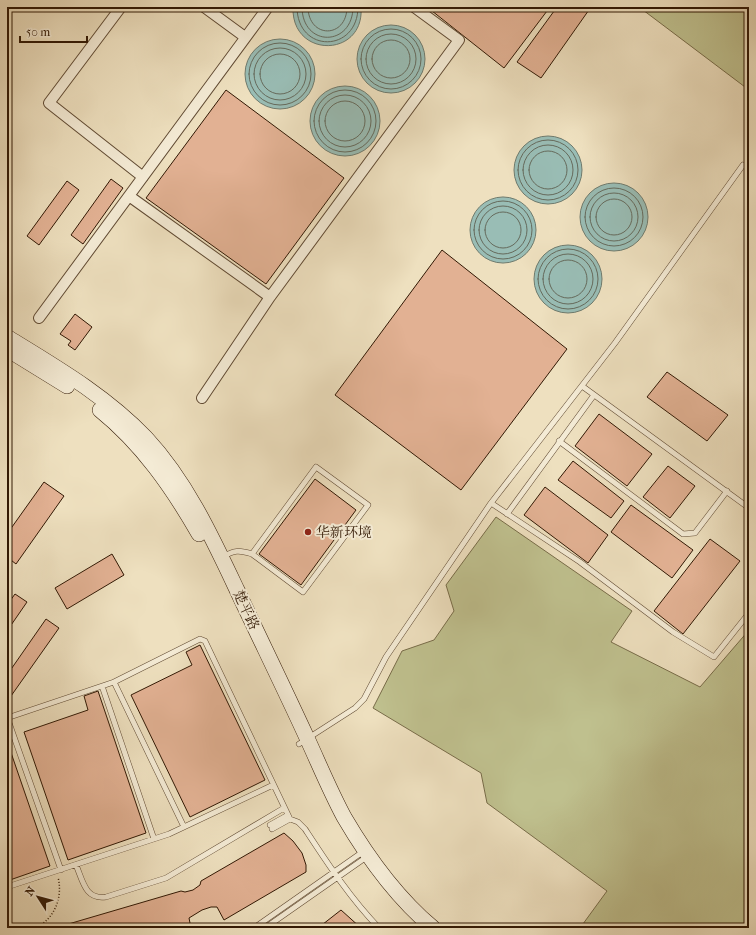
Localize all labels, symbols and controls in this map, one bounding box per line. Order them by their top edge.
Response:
scale bar [20,18,87,44]
text: 50 m [26,25,50,39]
place label: 华新环境 [316,524,372,541]
marker: 华新环境 [303,527,313,537]
street label: 楚平路 [229,587,263,633]
north arrow [18,877,58,917]
text: N [23,884,38,899]

